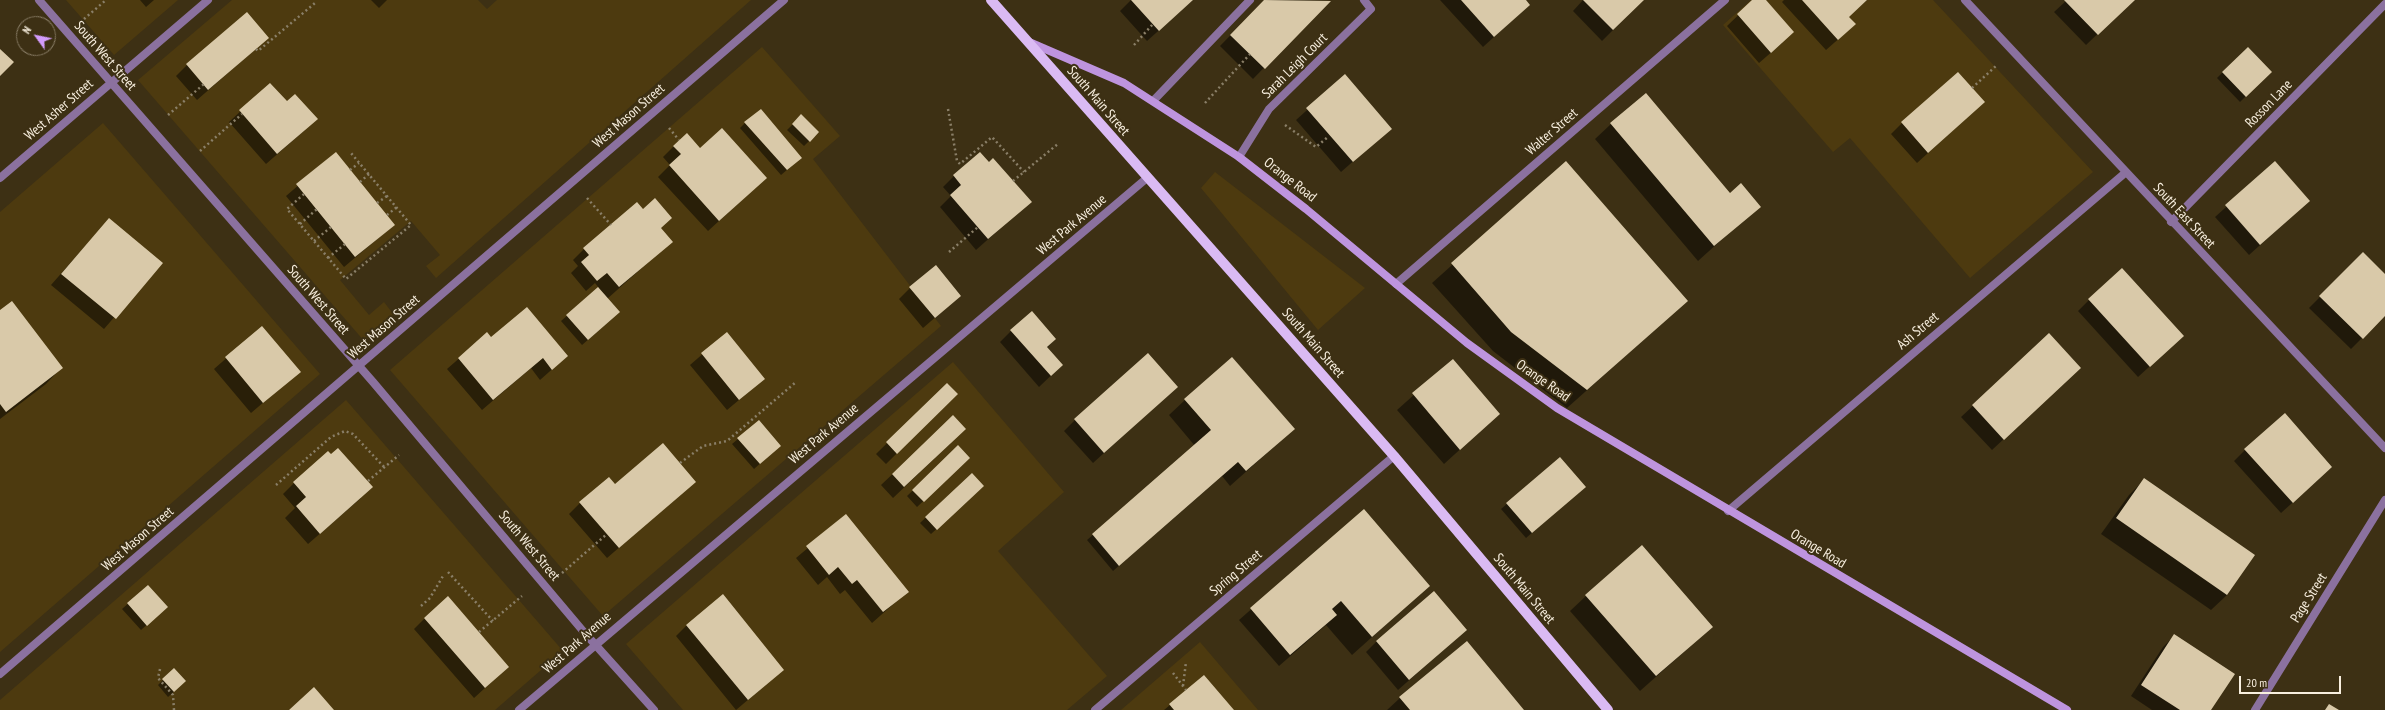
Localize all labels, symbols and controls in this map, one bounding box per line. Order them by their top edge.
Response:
north arrow [16,16,56,56]
street label: South West Street [70,18,140,94]
text: N [19,24,34,36]
street label: Sarah Leigh Court [1259,30,1331,102]
street label: South Main Street [1063,63,1133,139]
street label: West Asher Street [21,76,97,144]
street label: Rosson Lane [2242,77,2296,131]
street label: West Mason Street [590,80,668,152]
street label: Walter Street [1523,105,1581,159]
street label: Orange Road [1260,154,1320,206]
street label: South East Street [2149,180,2219,252]
street label: West Park Avenue [1034,191,1110,259]
street label: South West Street [283,262,353,338]
street label: West Mason Street [345,291,423,363]
street label: South Main Street [1278,305,1348,381]
street label: Ash Street [1894,309,1942,353]
street label: Orange Road [1513,356,1573,406]
street label: West Park Avenue [786,400,862,468]
street label: West Mason Street [99,503,177,575]
street label: South West Street [495,508,563,584]
street label: Orange Road [1787,526,1849,572]
street label: Spring Street [1206,546,1266,600]
street label: South Main Street [1490,550,1558,628]
street label: Page Street [2287,570,2331,626]
street label: West Park Avenue [539,609,615,677]
scale bar [2241,668,2343,694]
text: 20 m [2246,675,2267,690]

